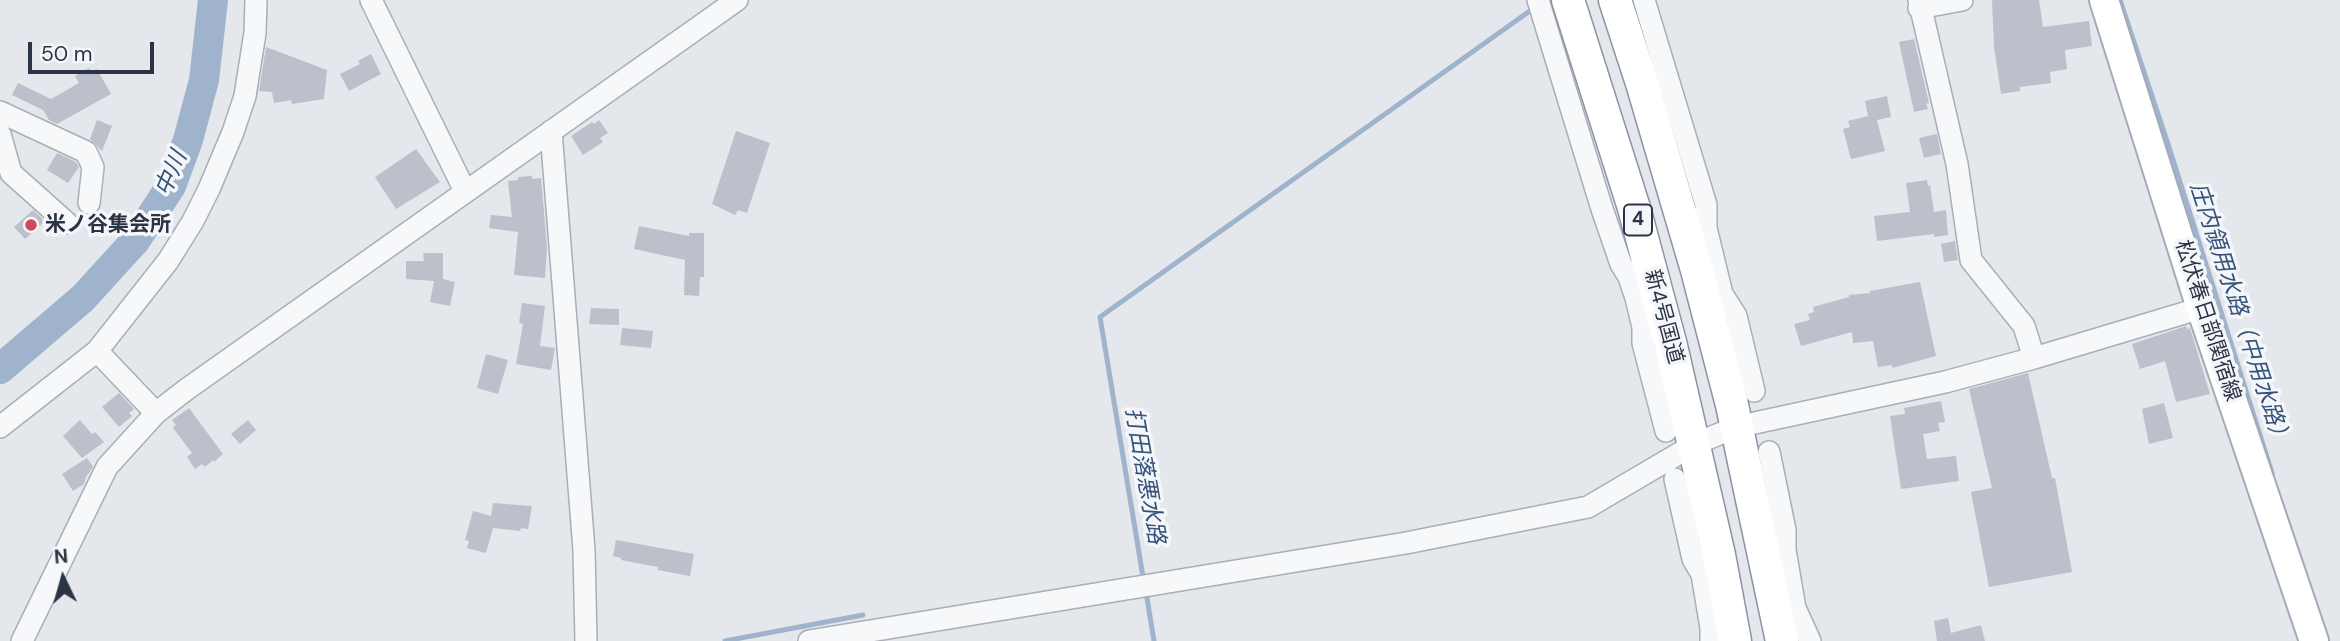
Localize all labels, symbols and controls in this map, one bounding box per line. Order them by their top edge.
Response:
scale bar [32,28,158,72]
text: 50 m [41,40,92,68]
water label: 中川 [150,147,194,201]
water label: 庄内領用水路（中用水路） [2183,179,2295,451]
road number: 4 [1624,204,1652,235]
place label: 米ノ谷集会所 [45,212,171,238]
marker: 米ノ谷集会所 [23,217,39,233]
street label: 松伏春日部関宿線 [2169,237,2245,405]
street label: 新4号国道 [1638,267,1688,367]
water label: 打田落悪水路 [1118,406,1170,546]
north arrow [28,543,98,613]
text: N [53,544,69,570]

